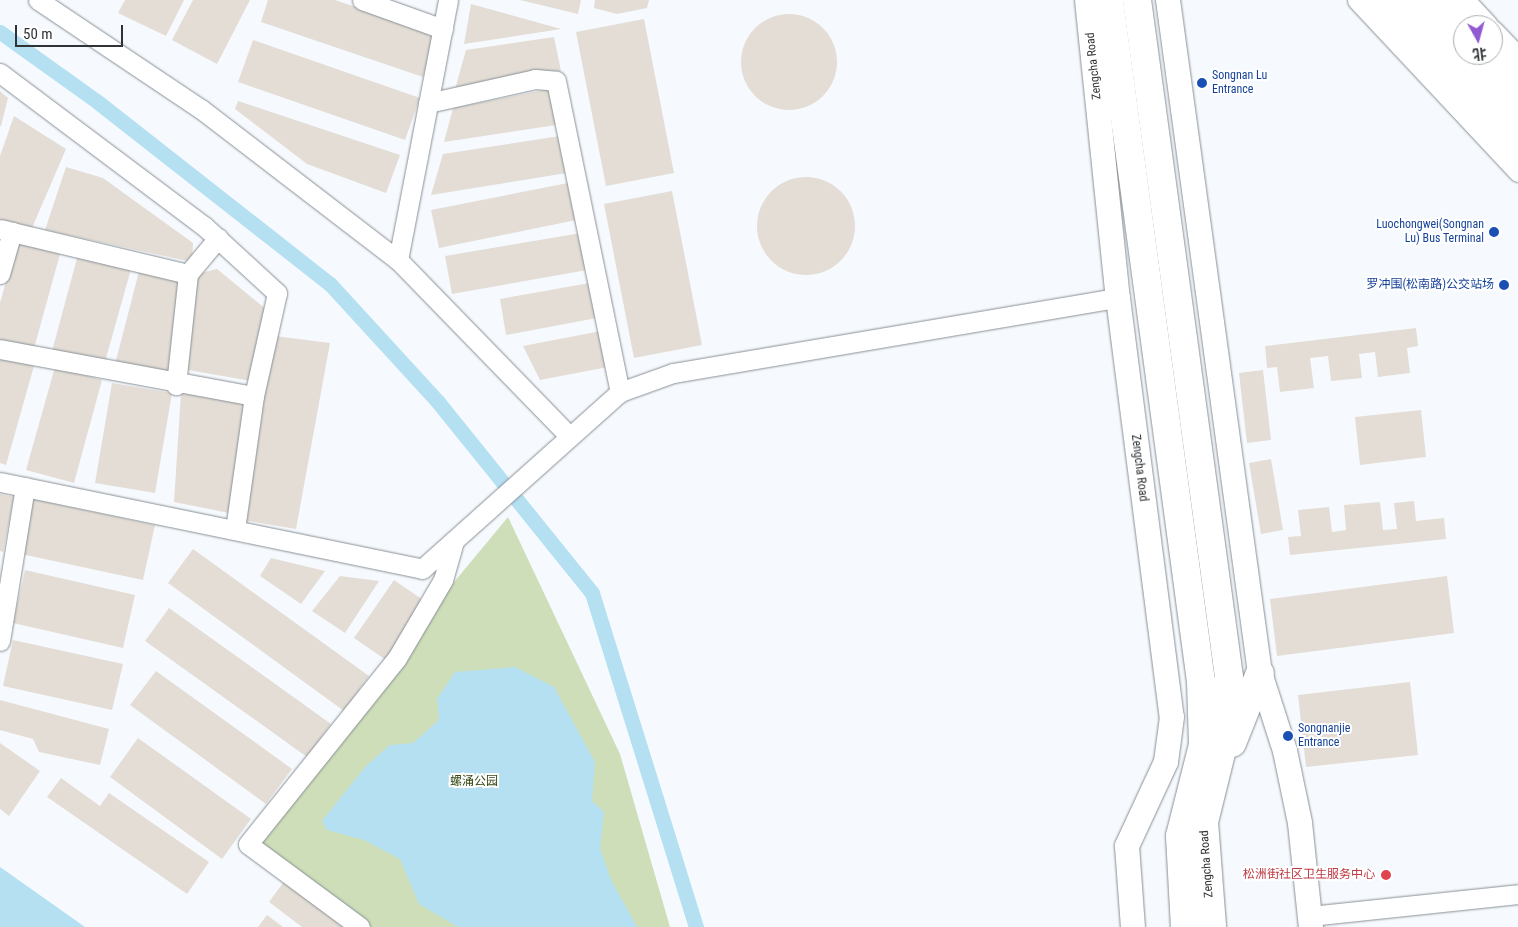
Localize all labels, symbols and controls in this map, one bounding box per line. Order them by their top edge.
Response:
scale bar [18,15,125,47]
north arrow [1453,15,1503,65]
text: 50 m [23,25,53,43]
street label: Zengcha Road [1083,32,1105,100]
text: 北 [1472,45,1488,63]
place label: Songnan Lu Entrance [1212,69,1267,97]
marker: Songnan Lu Entrance [1196,77,1208,89]
place label: Luochongwei(Songnan Lu) Bus Terminal [1376,218,1484,246]
marker: Luochongwei(Songnan Lu) Bus Terminal [1488,226,1500,238]
place label: 罗冲围(松南路)公交站场 [1366,278,1494,292]
marker: 罗冲围(松南路)公交站场 [1498,279,1510,291]
street label: Zengcha Road [1128,434,1150,502]
place label: Songnanjie Entrance [1298,722,1350,750]
marker: Songnanjie Entrance [1282,730,1294,742]
park label: 螺涌公园 [450,775,498,789]
street label: Zengcha Road [1197,830,1217,898]
place label: 松洲街社区卫生服务中心 [1243,868,1375,882]
marker: 松洲街社区卫生服务中心 [1379,868,1393,882]

